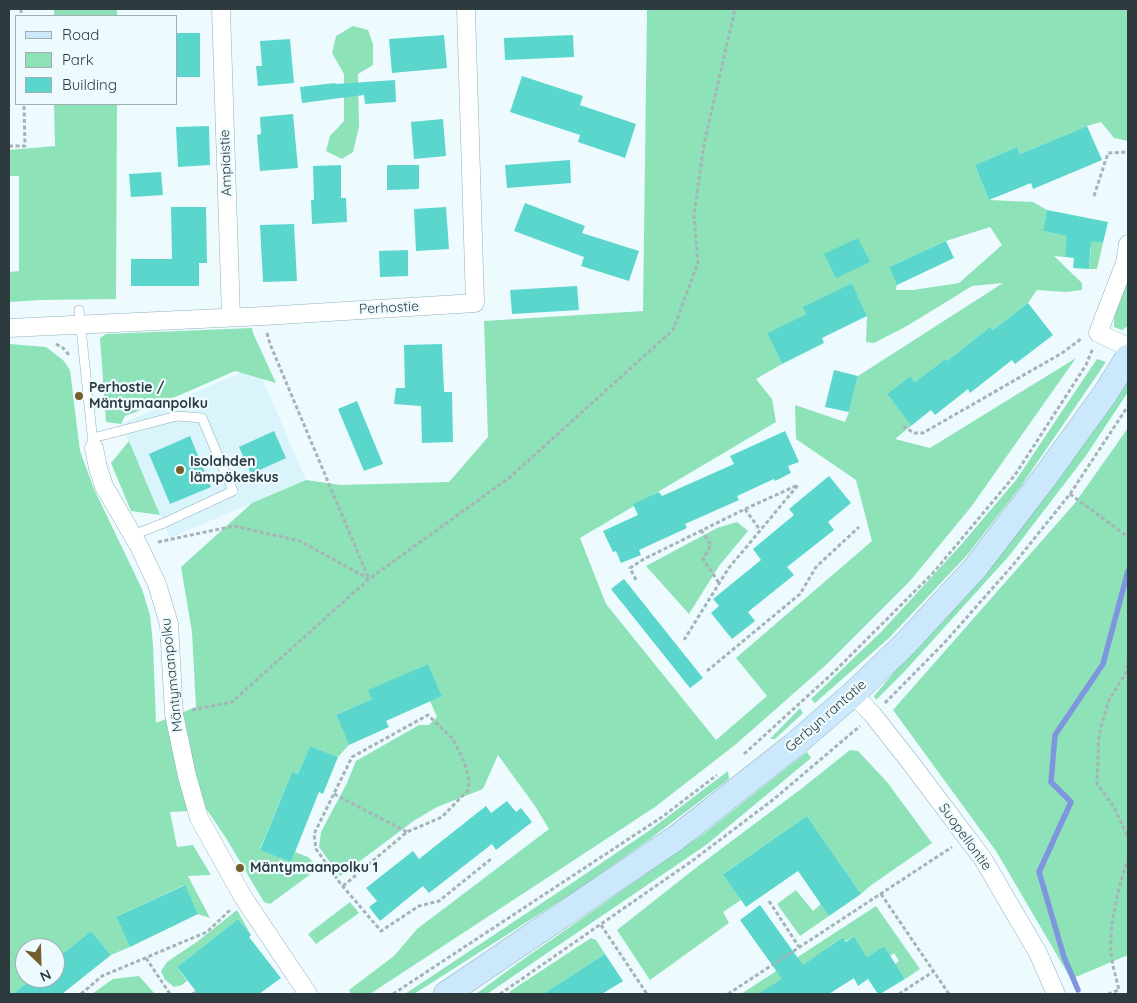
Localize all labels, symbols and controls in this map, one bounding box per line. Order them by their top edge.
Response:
legend [15,15,178,105]
text: Road [62,25,99,44]
text: Park [62,50,94,69]
text: Building [62,75,117,94]
street label: Ampiaistie [216,129,236,197]
street label: Perhostie [359,298,419,318]
place label: Perhostie / Mäntymaanpolku [89,380,208,412]
marker: Perhostie / Mäntymaanpolku [73,390,85,402]
place label: Isolahden lämpökeskus [190,454,279,487]
marker: Isolahden lämpökeskus [174,464,186,476]
street label: Mäntymaanpolku [158,617,186,733]
street label: Gerbyn rantatie [782,676,870,756]
street label: Suopellontie [935,800,995,874]
place label: Mäntymaanpolku 1 [250,860,378,876]
marker: Mäntymaanpolku 1 [234,862,246,874]
north arrow [15,938,65,988]
text: N [37,965,54,986]

